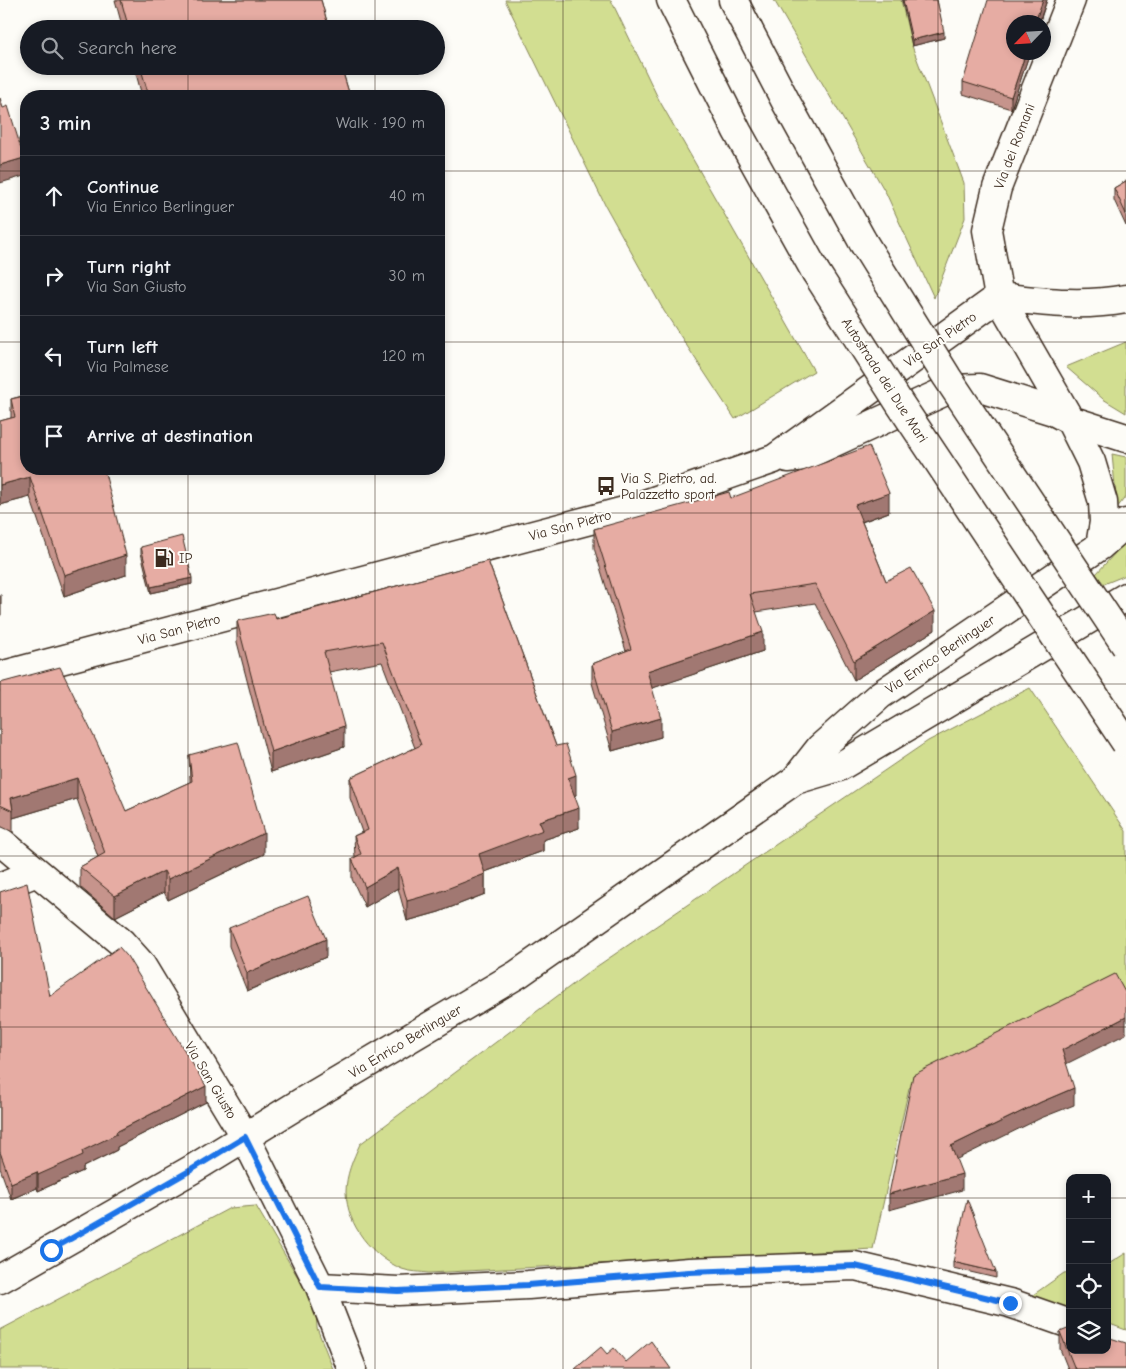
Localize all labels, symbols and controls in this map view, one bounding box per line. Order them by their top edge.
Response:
north arrow [1006,15,1051,60]
search box [20,20,445,75]
icon: search [38,34,66,62]
text: Search here [78,37,177,59]
street label: Via dei Romani [990,101,1039,191]
text: 3 min [40,111,91,135]
text: Walk · 190 m [336,114,425,132]
text: Continue [87,176,159,198]
icon: ahead [40,182,68,210]
text: 40 m [389,187,425,205]
text: Via Enrico Berlinguer [87,198,234,216]
text: Turn right [87,256,171,278]
icon: right [40,262,68,290]
text: 30 m [389,267,425,285]
text: Via San Giusto [87,278,187,296]
street label: Via San Pietro [901,308,980,371]
street label: Autostrada dei Due Mari [838,315,931,446]
text: Turn left [87,336,158,358]
icon: left [40,342,68,370]
text: 120 m [382,347,425,365]
text: Via Palmese [87,358,169,376]
icon: arrive [40,422,68,450]
text: Arrive at destination [87,425,253,447]
place label: Via S. Pietro, ad. Palazzetto sport [621,470,717,503]
bus stop icon: Via S. Pietro, ad. Palazzetto sport [595,475,617,497]
street label: Via San Pietro [527,506,613,545]
fuel station icon: IP [153,547,175,569]
place label: IP [179,550,192,567]
street label: Via San Pietro [136,610,222,649]
street label: Via Enrico Berlinguer [882,611,999,697]
street label: Via Enrico Berlinguer [346,1001,465,1082]
street label: Via San Giusto [181,1039,240,1122]
map controls [1066,1174,1111,1354]
button: + [1066,1174,1111,1219]
button: − [1066,1219,1111,1264]
route start [40,1239,63,1262]
button: locate [1066,1264,1111,1309]
route end [999,1292,1022,1315]
button: layers [1066,1309,1111,1354]

